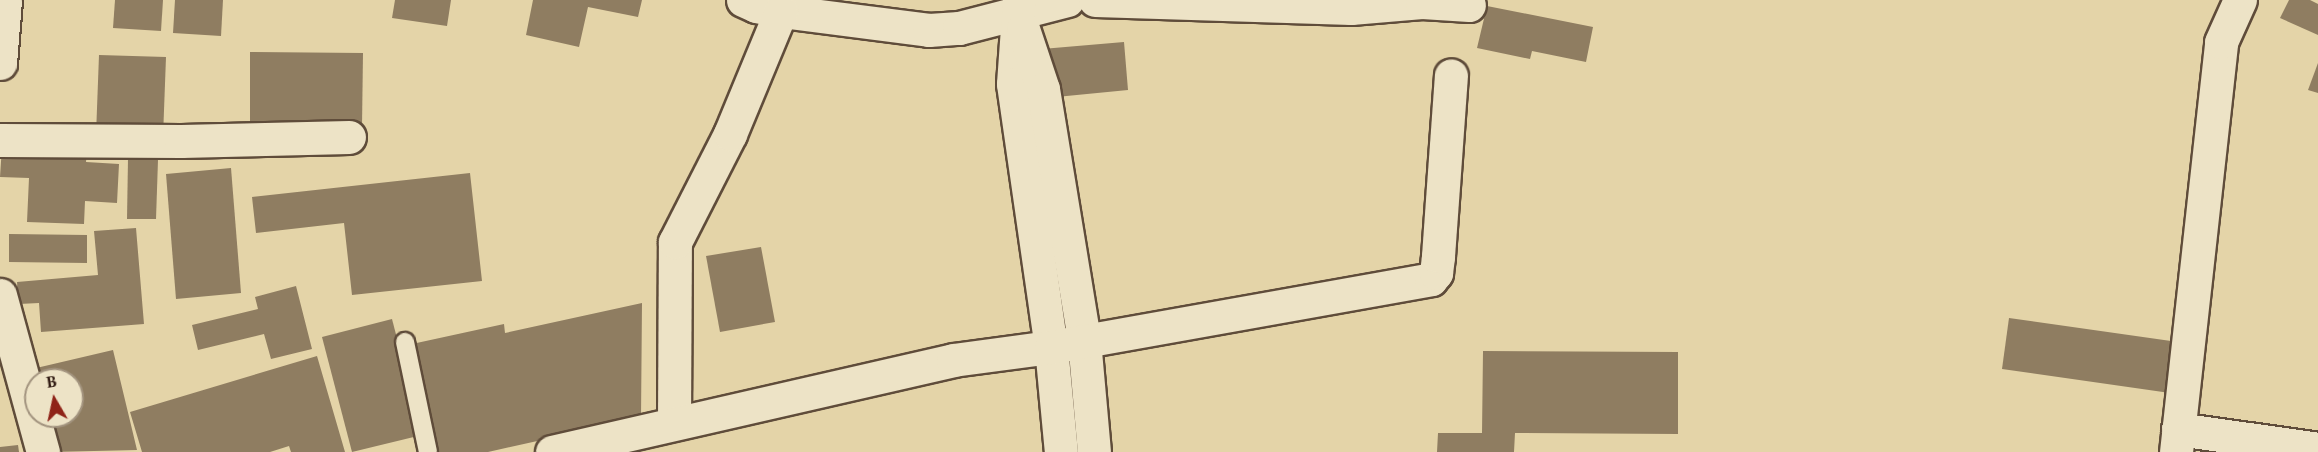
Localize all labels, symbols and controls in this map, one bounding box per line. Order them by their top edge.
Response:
north arrow [24,368,84,428]
text: B [45,371,58,393]

